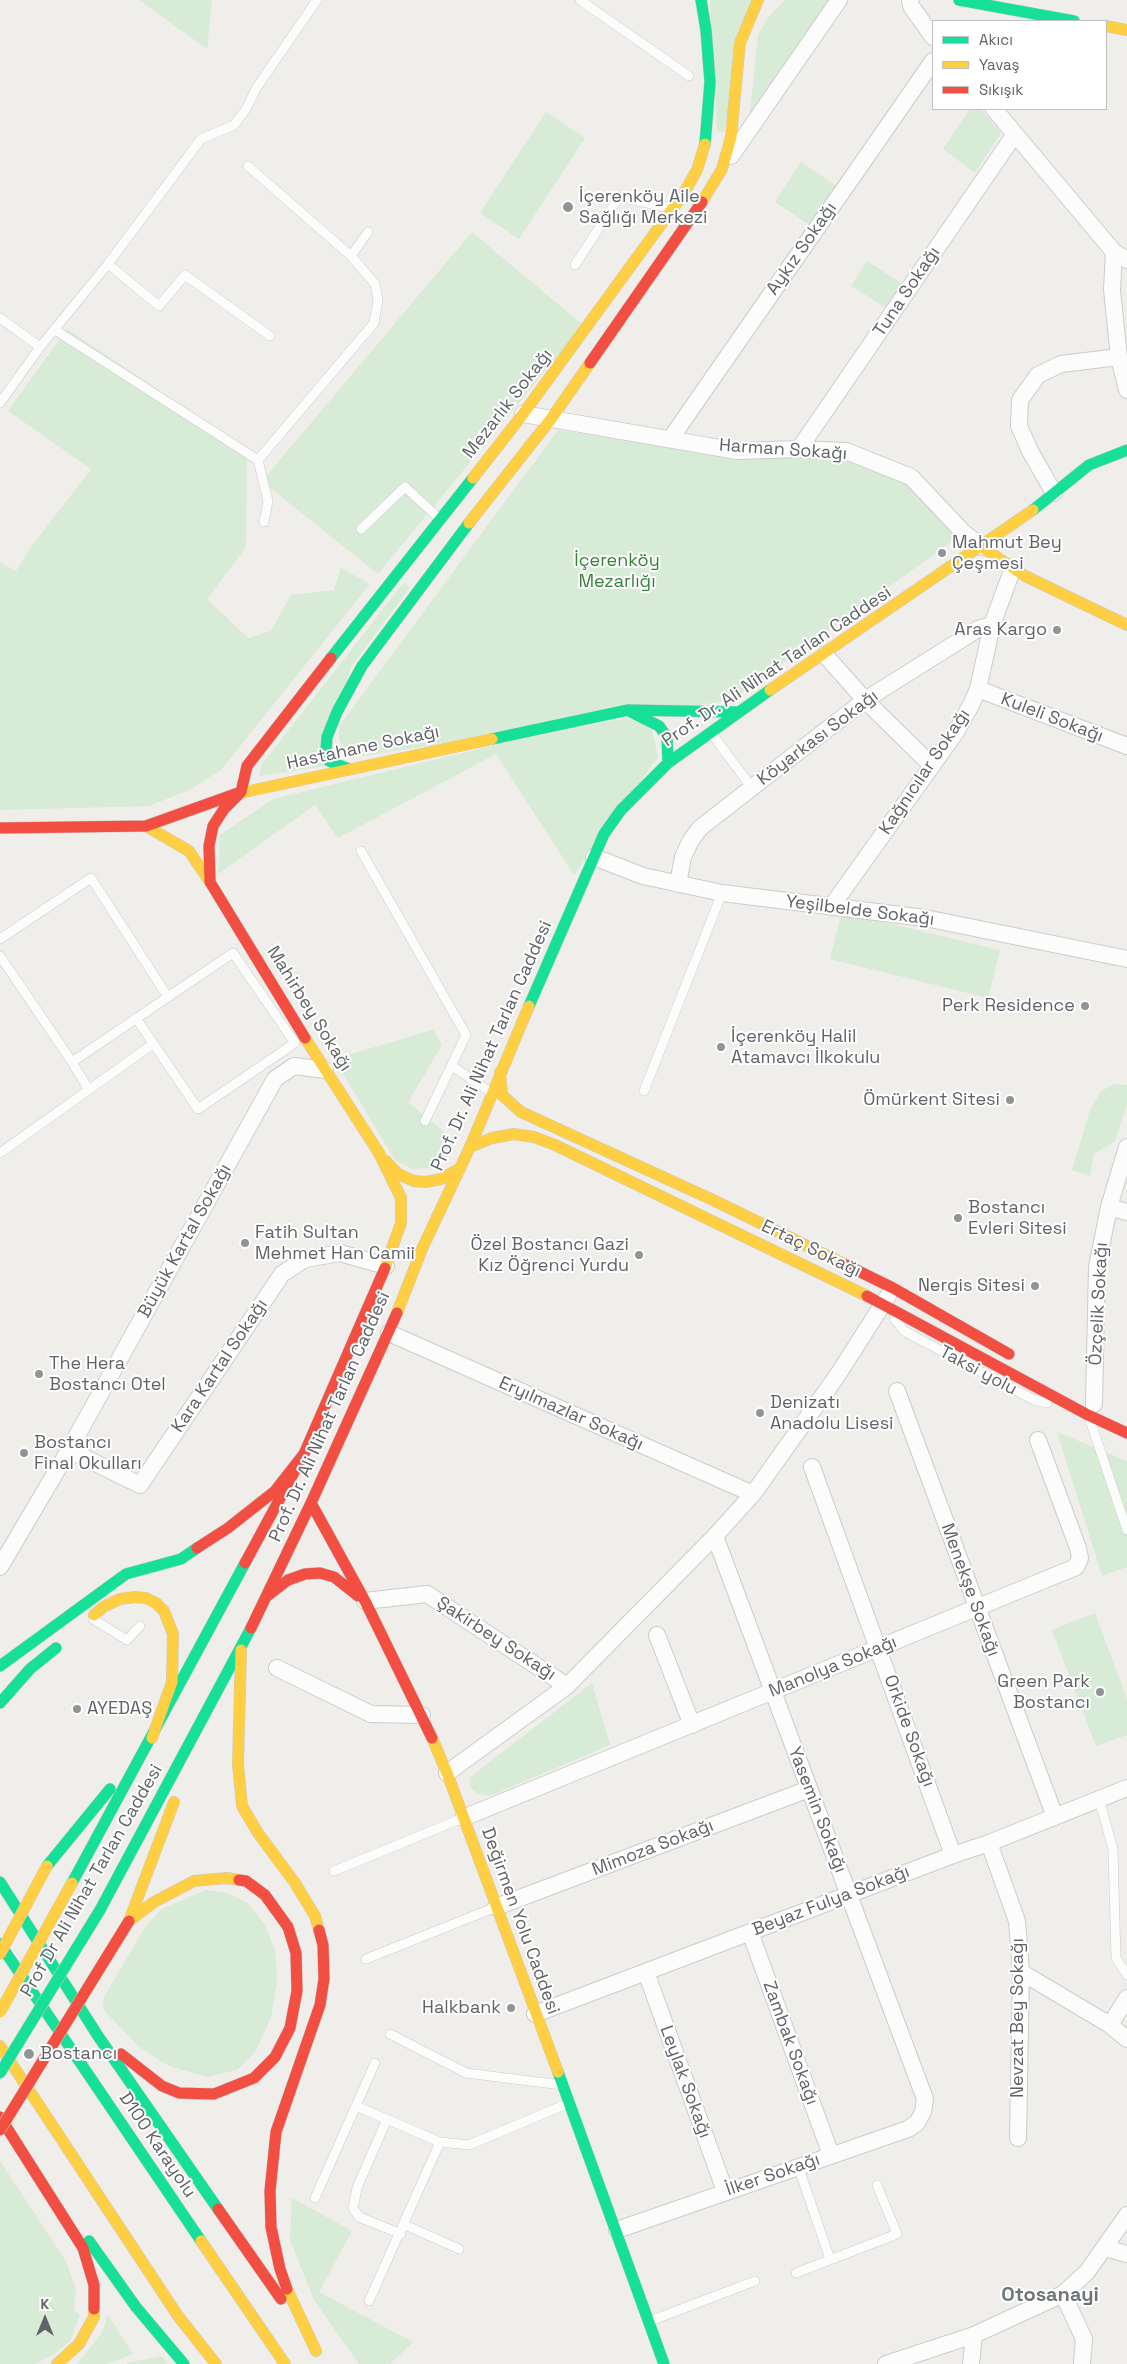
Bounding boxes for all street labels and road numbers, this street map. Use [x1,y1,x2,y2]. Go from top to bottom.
street label: Aykız Sokağı [762,199,842,299]
street label: Tuna Sokağı [869,243,945,341]
street label: Mezarlık Sokağı [458,345,558,463]
street label: Harman Sokağı [718,435,848,465]
street label: Prof. Dr. Ali Nihat Tarlan Caddesi [658,582,896,752]
street label: Köyarkası Sokağı [753,685,883,791]
street label: Kuleli Sokağı [998,689,1106,747]
street label: Kağnıcılar Sokağı [875,705,975,839]
street label: Hastahane Sokağı [285,721,441,775]
street label: Yeşilbelde Sokağı [784,891,936,931]
street label: Prof. Dr. Ali Nihat Tarlan Caddesi [427,917,557,1175]
street label: Mahirbey Sokağı [262,942,356,1076]
street label: Büyük Kartal Sokağı [134,1160,236,1322]
street label: Ertaç Sokağı [758,1216,864,1282]
street label: Özçelik Sokağı [1085,1242,1113,1366]
street label: Prof. Dr. Ali Nihat Tarlan Caddesi [265,1288,395,1546]
street label: Kara Kartal Sokağı [167,1295,273,1437]
street label: Taksi yolu [935,1342,1021,1400]
street label: Eryılmazlar Sokağı [495,1372,647,1456]
street label: Menekşe Sokağı [936,1521,1004,1659]
street label: Şakirbey Sokağı [432,1592,560,1686]
street label: Manolya Sokağı [766,1631,900,1703]
street label: Orkide Sokağı [879,1672,939,1790]
street label: Yasemin Sokağı [783,1744,851,1876]
street label: Prof Dr Ali Nihat Tarlan Caddesi [16,1761,168,2001]
street label: Mimoza Sokağı [589,1815,717,1881]
street label: Değirmen Yolu Caddesi [476,1825,564,2017]
street label: Beyaz Fulya Sokağı [749,1861,913,1941]
street label: Nevzat Bey Sokağı [1007,1938,1029,2098]
street label: Zambak Sokağı [758,1978,822,2108]
street label: Leylak Sokağı [655,2023,715,2141]
street label: D100 Karayolu [114,2088,200,2202]
street label: İlker Sokağı [723,2149,823,2201]

